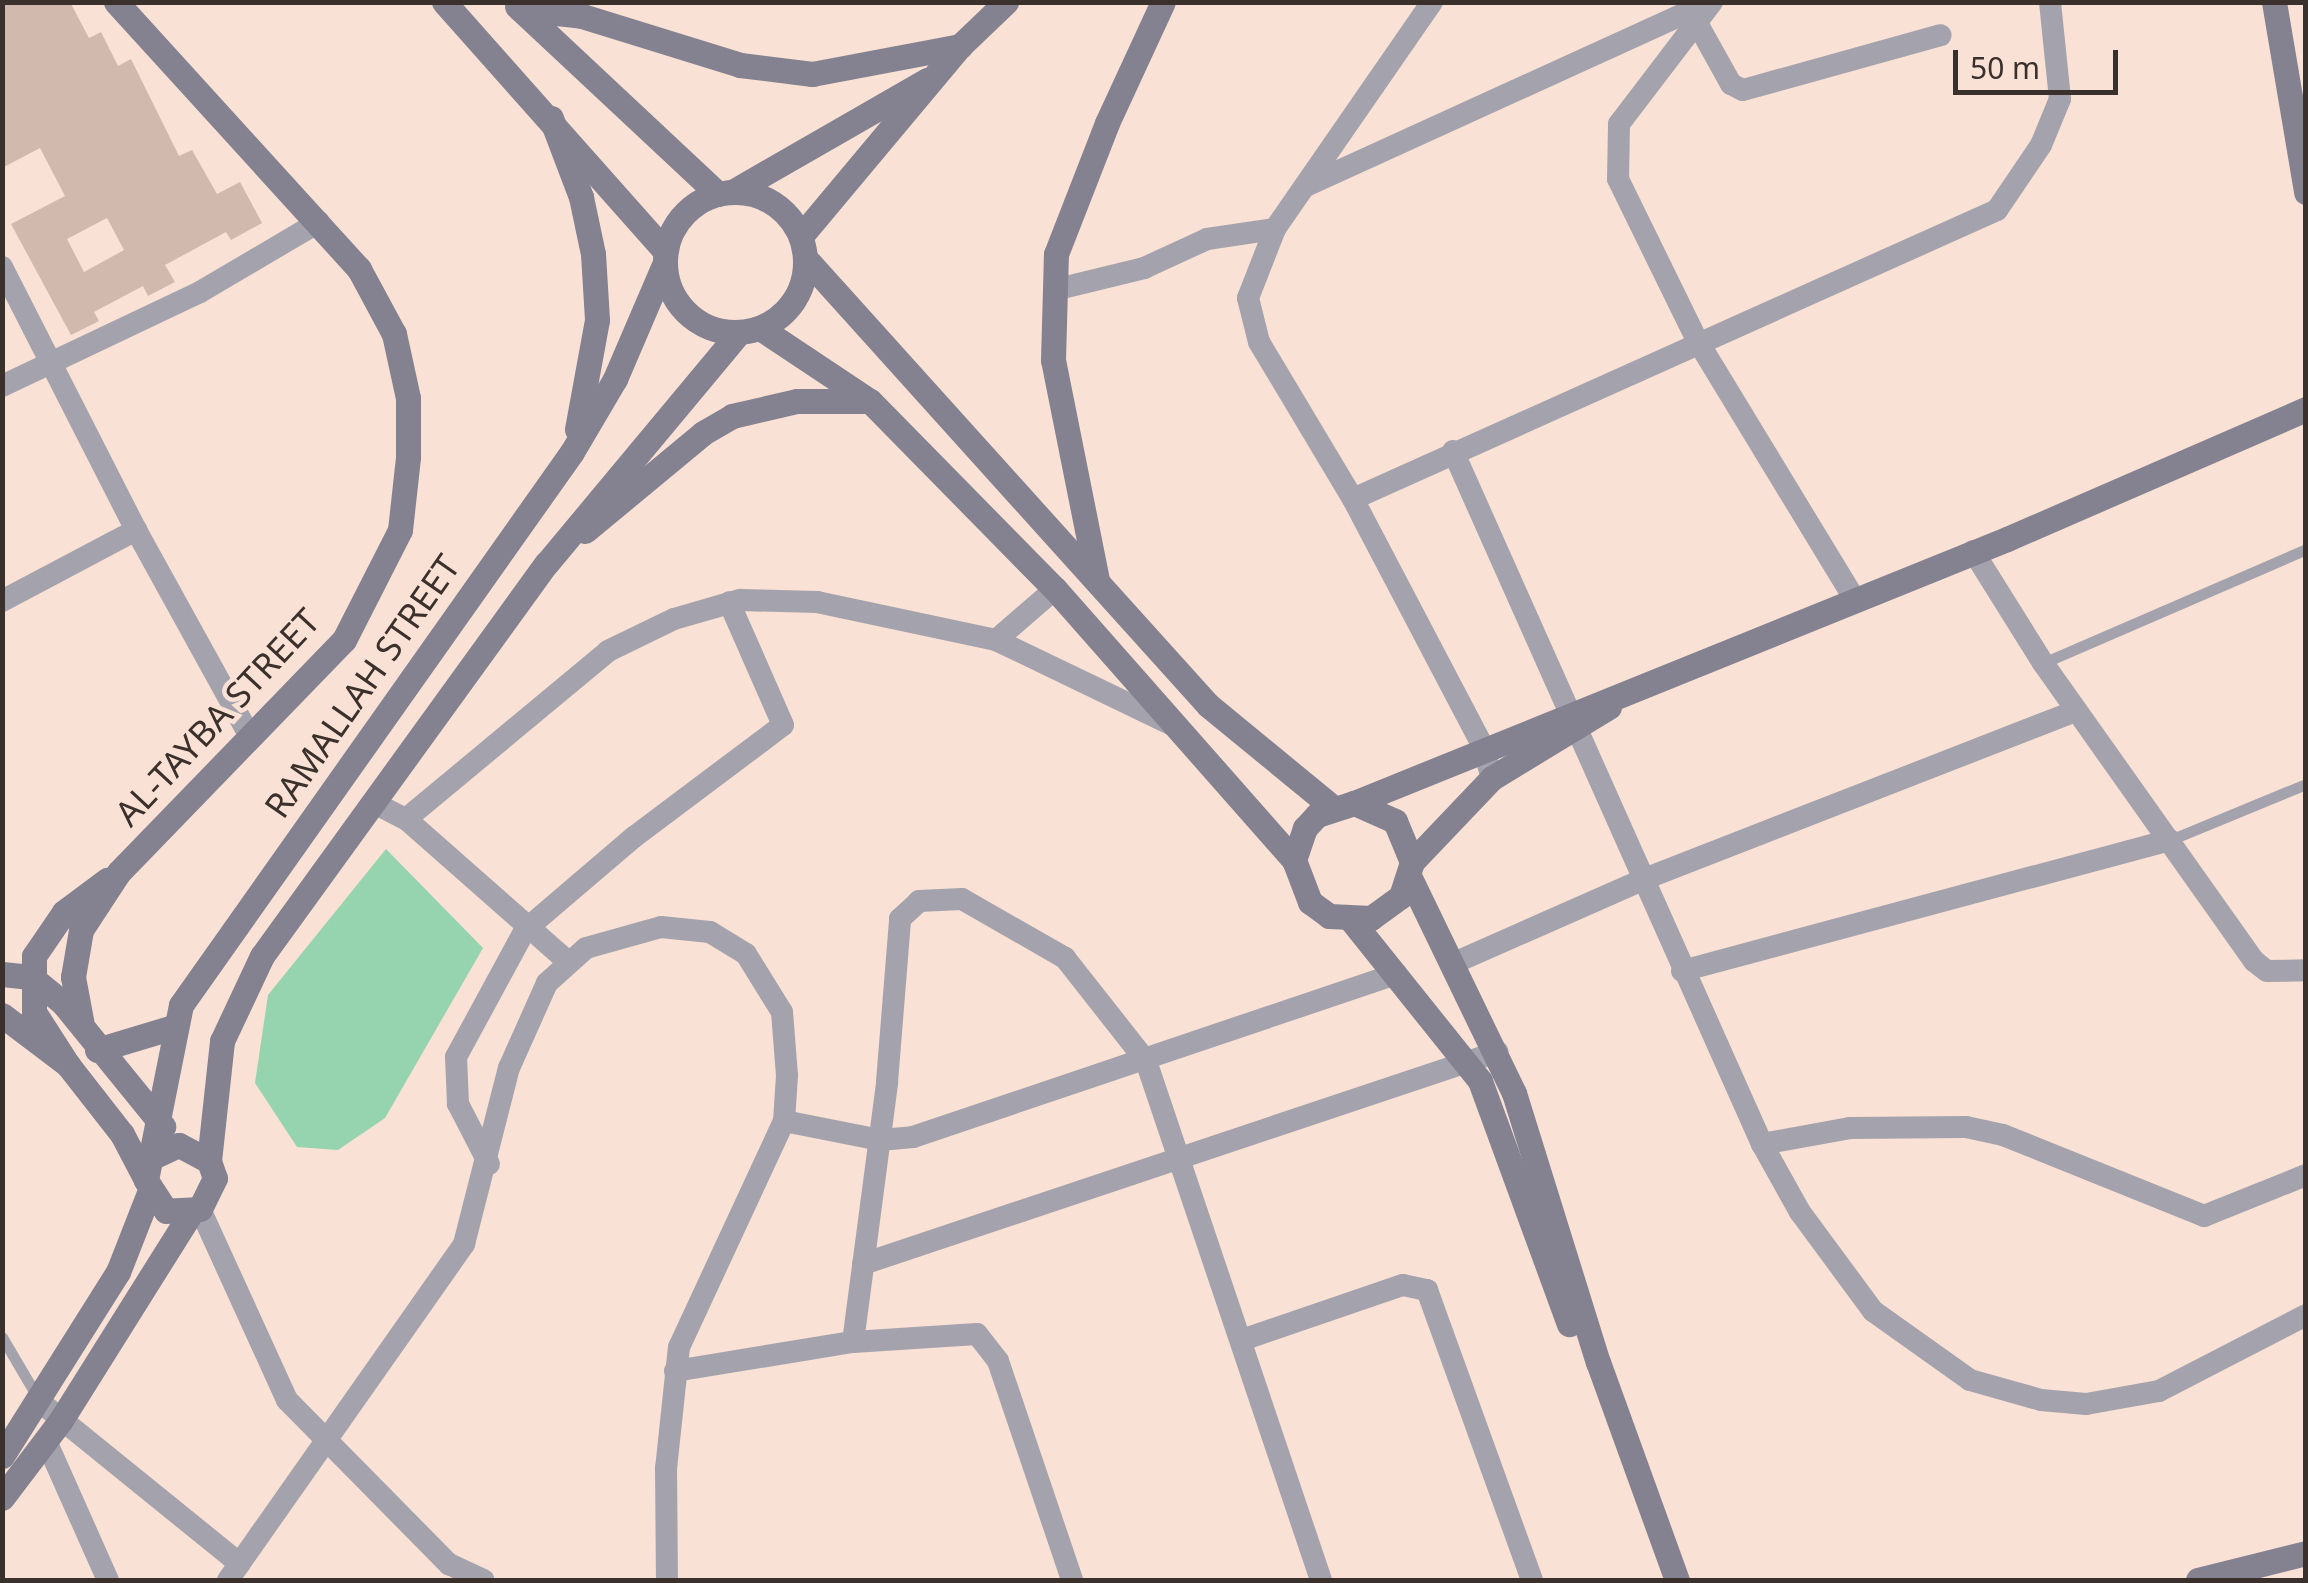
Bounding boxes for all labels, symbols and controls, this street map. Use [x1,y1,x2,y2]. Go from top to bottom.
scale bar [1958,30,2123,92]
text: 50 m [1970,47,2040,88]
street label: RAMALLAH STREET [256,547,468,825]
street label: AL-TAYBA STREET [106,600,328,834]

